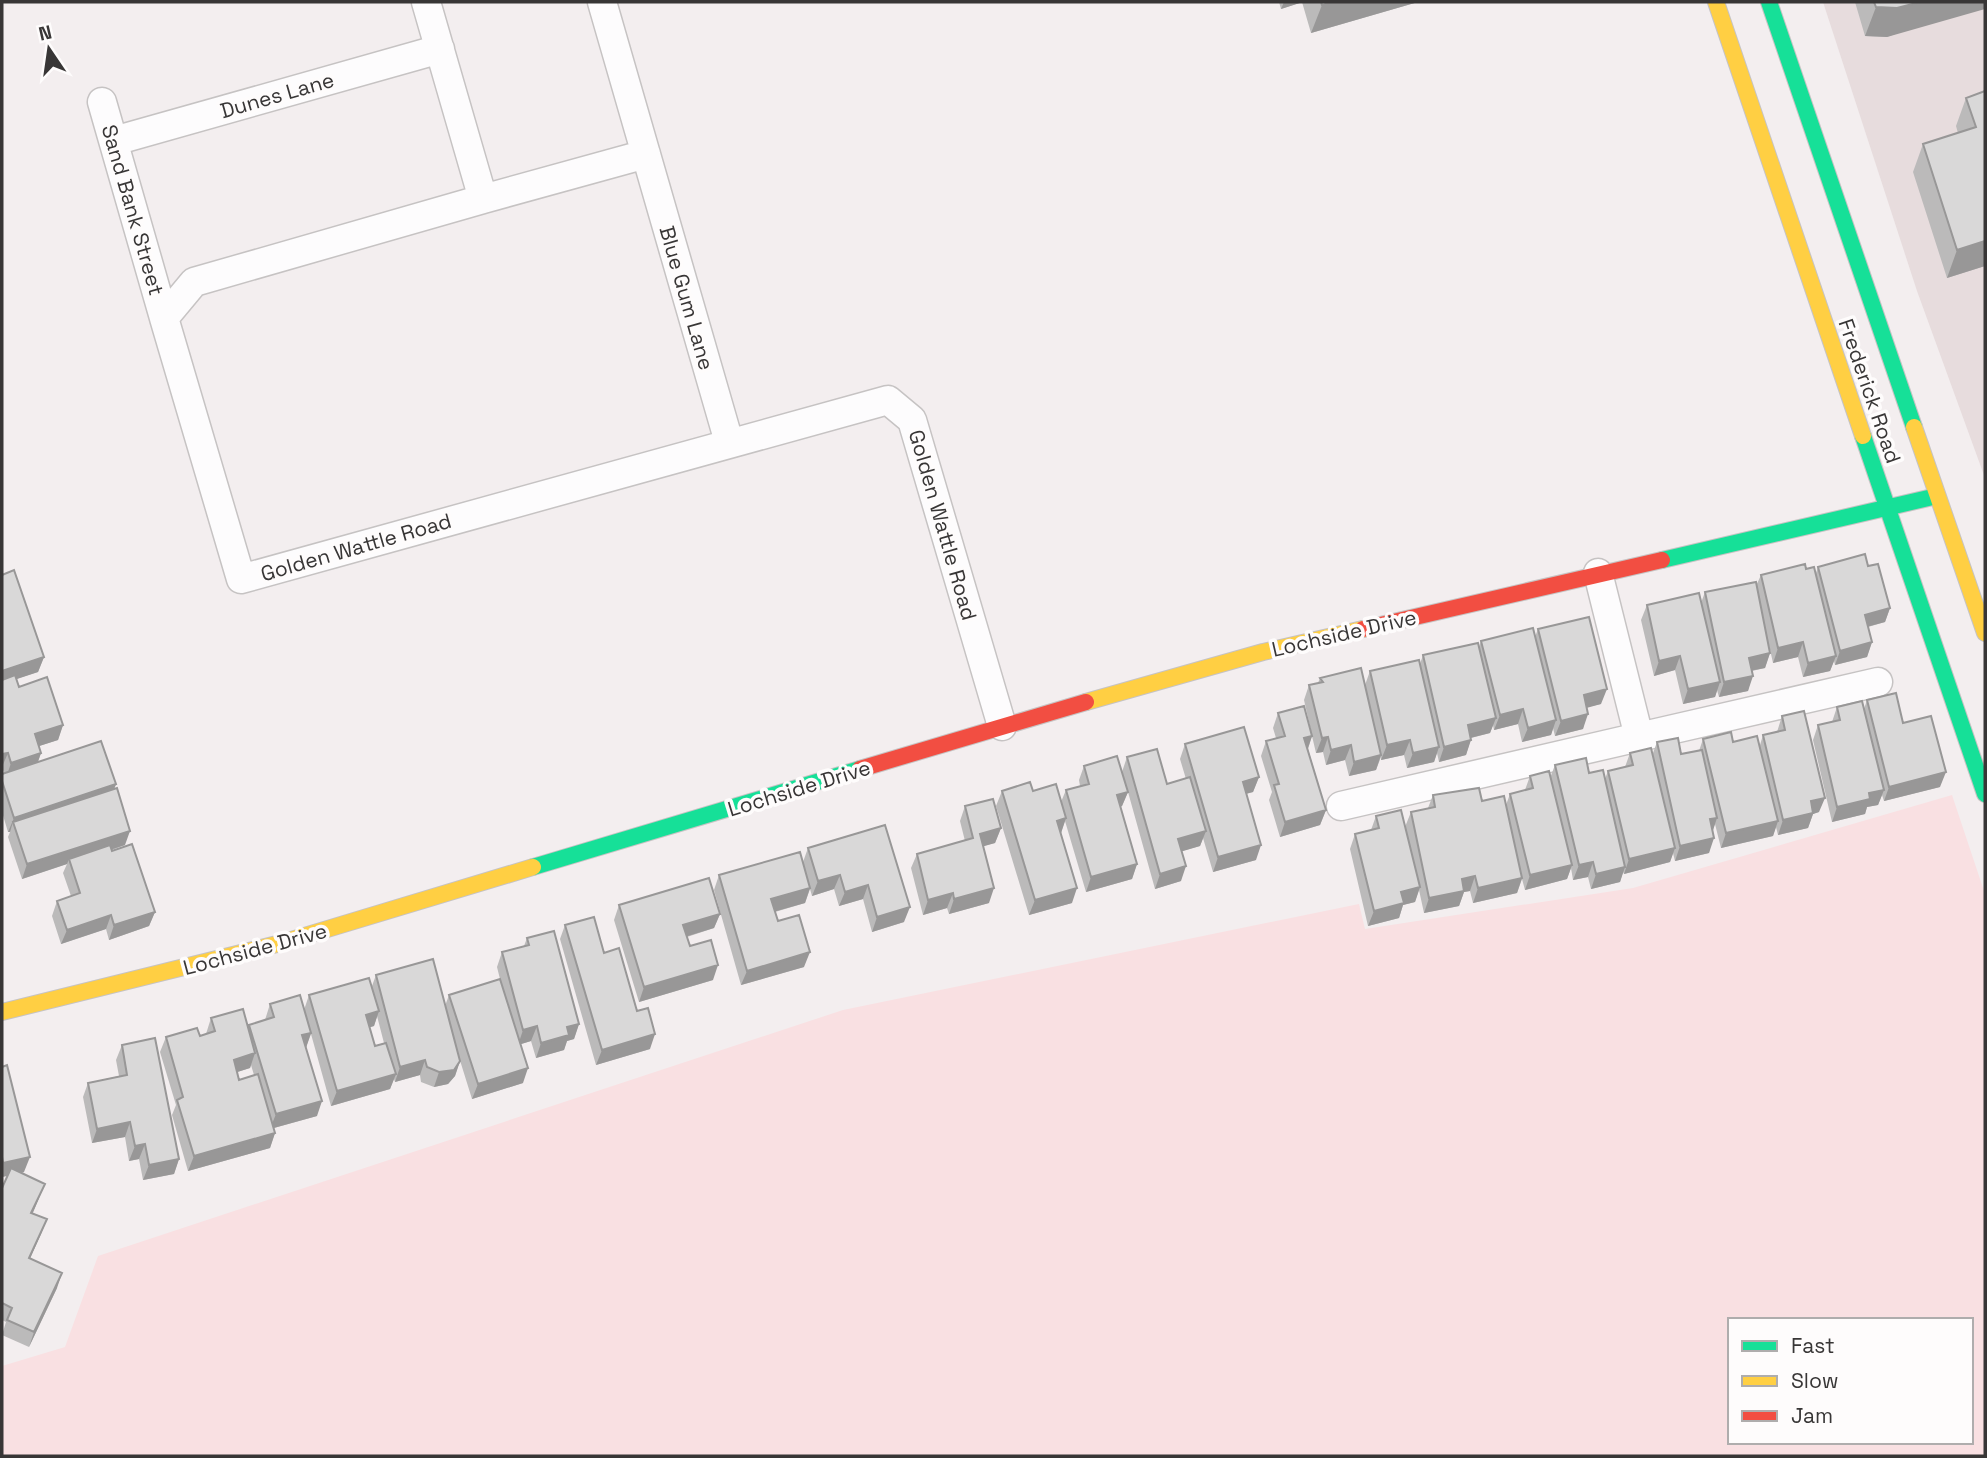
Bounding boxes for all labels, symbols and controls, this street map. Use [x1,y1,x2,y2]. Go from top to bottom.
north arrow [14,14,84,84]
text: N [36,19,54,47]
street label: Dunes Lane [217,66,337,124]
street label: Sand Bank Street [96,121,170,299]
street label: Blue Gum Lane [654,223,720,373]
street label: Frederick Road [1833,315,1907,467]
street label: Golden Wattle Road [903,426,983,624]
street label: Golden Wattle Road [257,507,455,587]
street label: Lochside Drive [1269,603,1419,663]
street label: Lochside Drive [724,754,874,822]
street label: Lochside Drive [180,917,330,981]
legend [1728,1318,1973,1444]
text: Fast [1791,1332,1835,1359]
text: Slow [1791,1367,1839,1394]
text: Jam [1791,1402,1833,1429]

